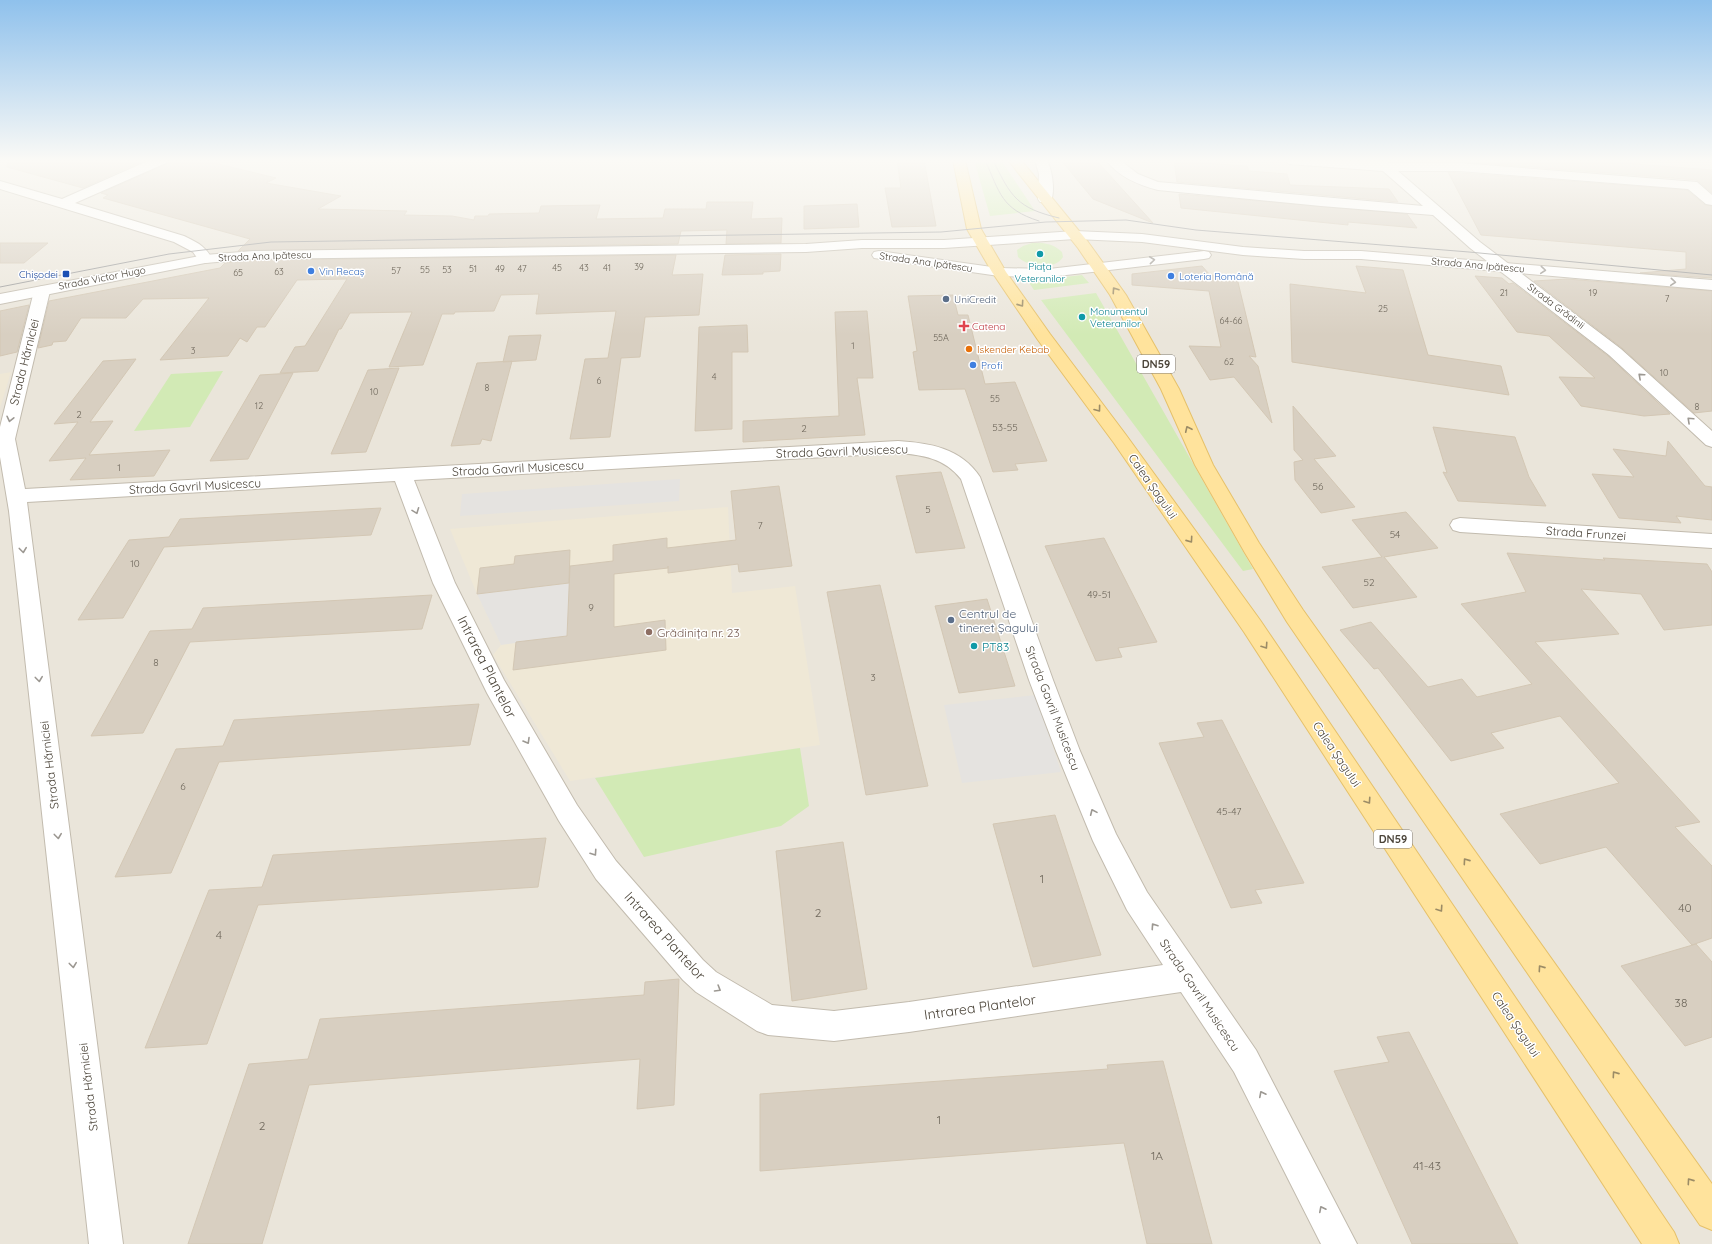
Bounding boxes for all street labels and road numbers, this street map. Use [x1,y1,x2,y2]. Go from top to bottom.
street label: Strada Ana Ipătescu [218,248,312,264]
street label: Strada Ana Ipătescu [879,249,973,275]
street label: Strada Ana Ipătescu [1431,254,1525,276]
street label: Strada Victor Hugo [57,263,147,293]
street label: Strada Grădinii [1525,280,1587,332]
street label: Strada Hărniciei [6,317,42,407]
road number: DN59 [1137,355,1175,373]
street label: Strada Gavril Musicescu [776,441,908,461]
street label: Calea Șagului [1125,451,1181,521]
street label: Strada Gavril Musicescu [452,457,584,479]
street label: Strada Gavril Musicescu [129,475,261,497]
street label: Strada Frunzei [1545,523,1627,543]
street label: Intrarea Plantelor [453,613,521,722]
street label: Strada Gavril Musicescu [1022,644,1084,772]
street label: Calea Șagului [1310,719,1364,789]
street label: Strada Hărniciei [36,720,62,810]
road number: DN59 [1374,830,1412,848]
street label: Intrarea Plantelor [620,888,710,984]
street label: Strada Gavril Musicescu [1157,936,1243,1054]
street label: Calea Șagului [1489,989,1543,1059]
street label: Intrarea Plantelor [923,990,1038,1024]
street label: Strada Hărniciei [75,1042,101,1132]

